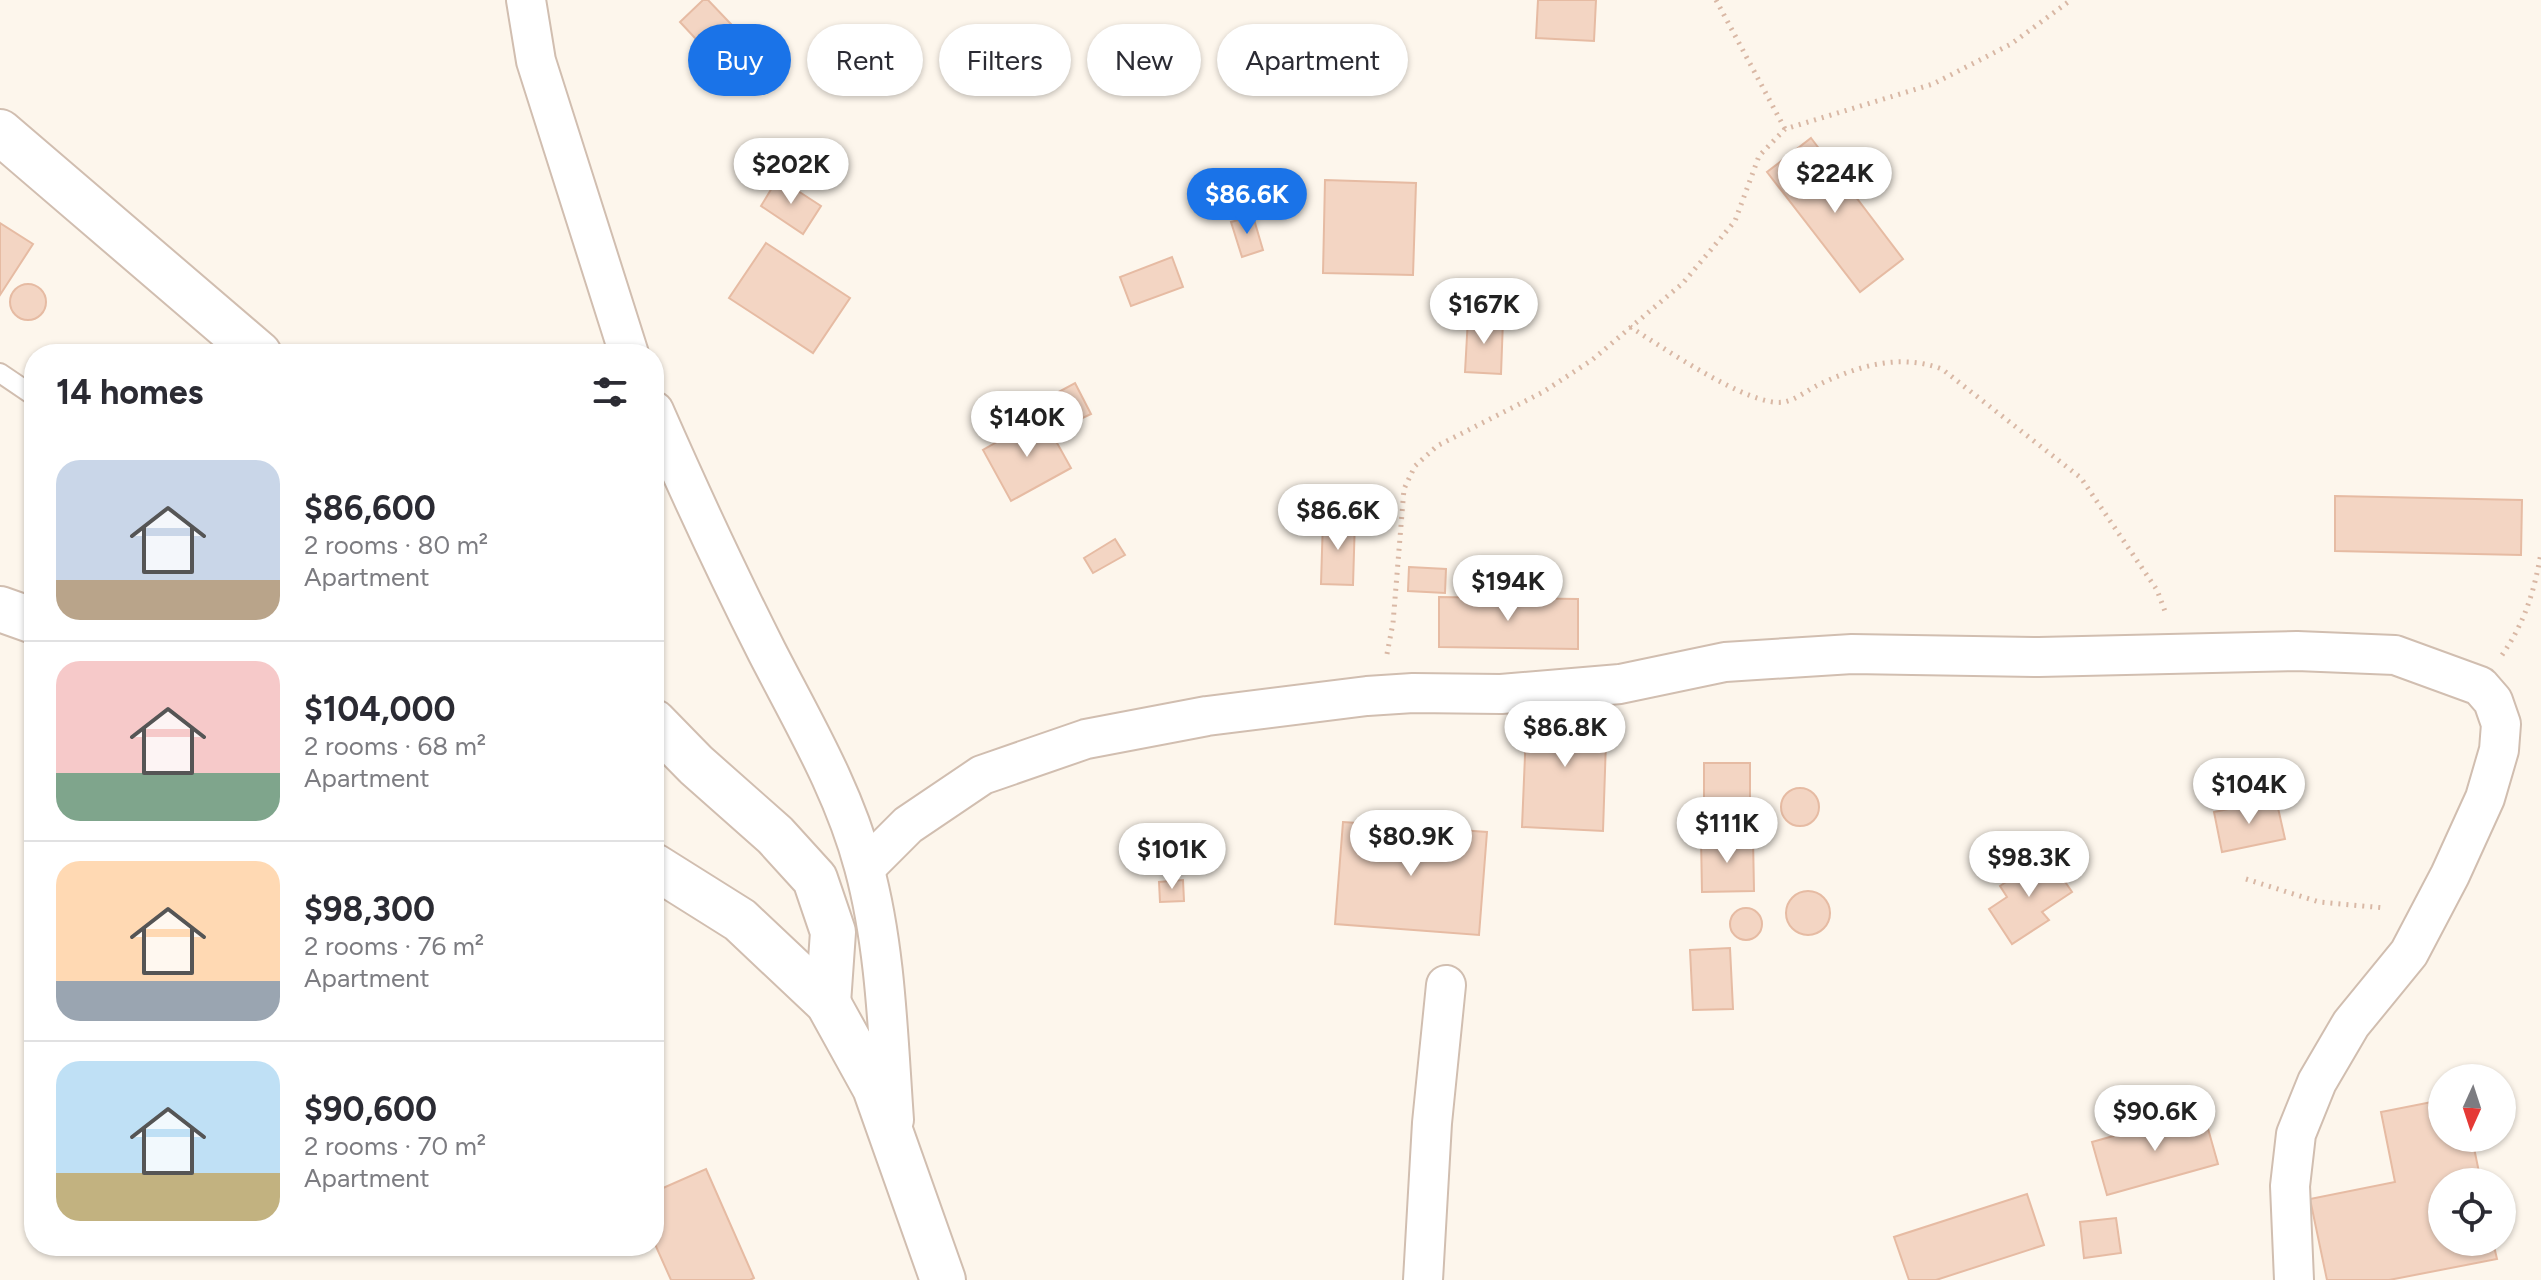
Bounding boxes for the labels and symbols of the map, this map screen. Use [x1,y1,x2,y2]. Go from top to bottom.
pin: $202K [735,138,847,206]
pin: $224K [1779,147,1891,215]
pin: $86.6K [1182,168,1312,236]
pin: $167K [1428,278,1540,346]
pin: $140K [971,391,1083,459]
pin: $86.6K [1273,484,1403,552]
pin: $194K [1452,555,1564,623]
pin: $86.8K [1500,701,1630,769]
pin: $104K [2193,758,2305,826]
pin: $111K [1671,797,1783,865]
pin: $80.9K [1346,810,1476,878]
pin: $101K [1116,823,1228,891]
pin: $98.3K [1964,831,2094,899]
north arrow [2428,1064,2516,1152]
pin: $90.6K [2090,1085,2220,1153]

